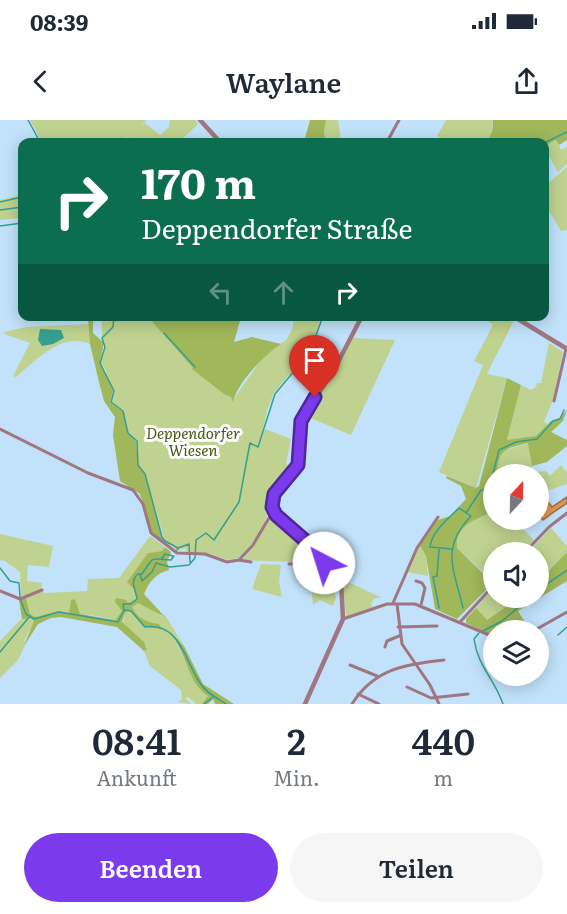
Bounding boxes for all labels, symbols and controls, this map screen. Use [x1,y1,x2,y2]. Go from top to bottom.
text: 08:39 [30,5,88,38]
text: Waylane [226,61,341,101]
icon: back [24,65,57,98]
icon: share [510,65,543,98]
text: 170 m [141,150,256,212]
icon: right [42,162,120,240]
text: Deppendorfer Straße [141,207,412,247]
icon: left [204,276,237,309]
icon: ahead [267,276,300,309]
icon: right [330,276,363,309]
pin [289,335,340,397]
icon: arrive [298,344,331,377]
park label: Deppendorfer Wiesen [146,421,240,461]
north arrow [483,464,549,530]
map controls [483,464,549,686]
position arrow [292,531,356,595]
button: sound [483,542,549,608]
button: layers [483,620,549,686]
text: 08:41 [92,713,181,766]
text: 2 [287,713,306,766]
text: 440 [412,713,475,766]
text: Ankunft [96,762,177,792]
text: Min. [273,762,320,792]
text: m [434,762,453,792]
button: Beenden [24,833,278,902]
button: Teilen [290,833,543,902]

